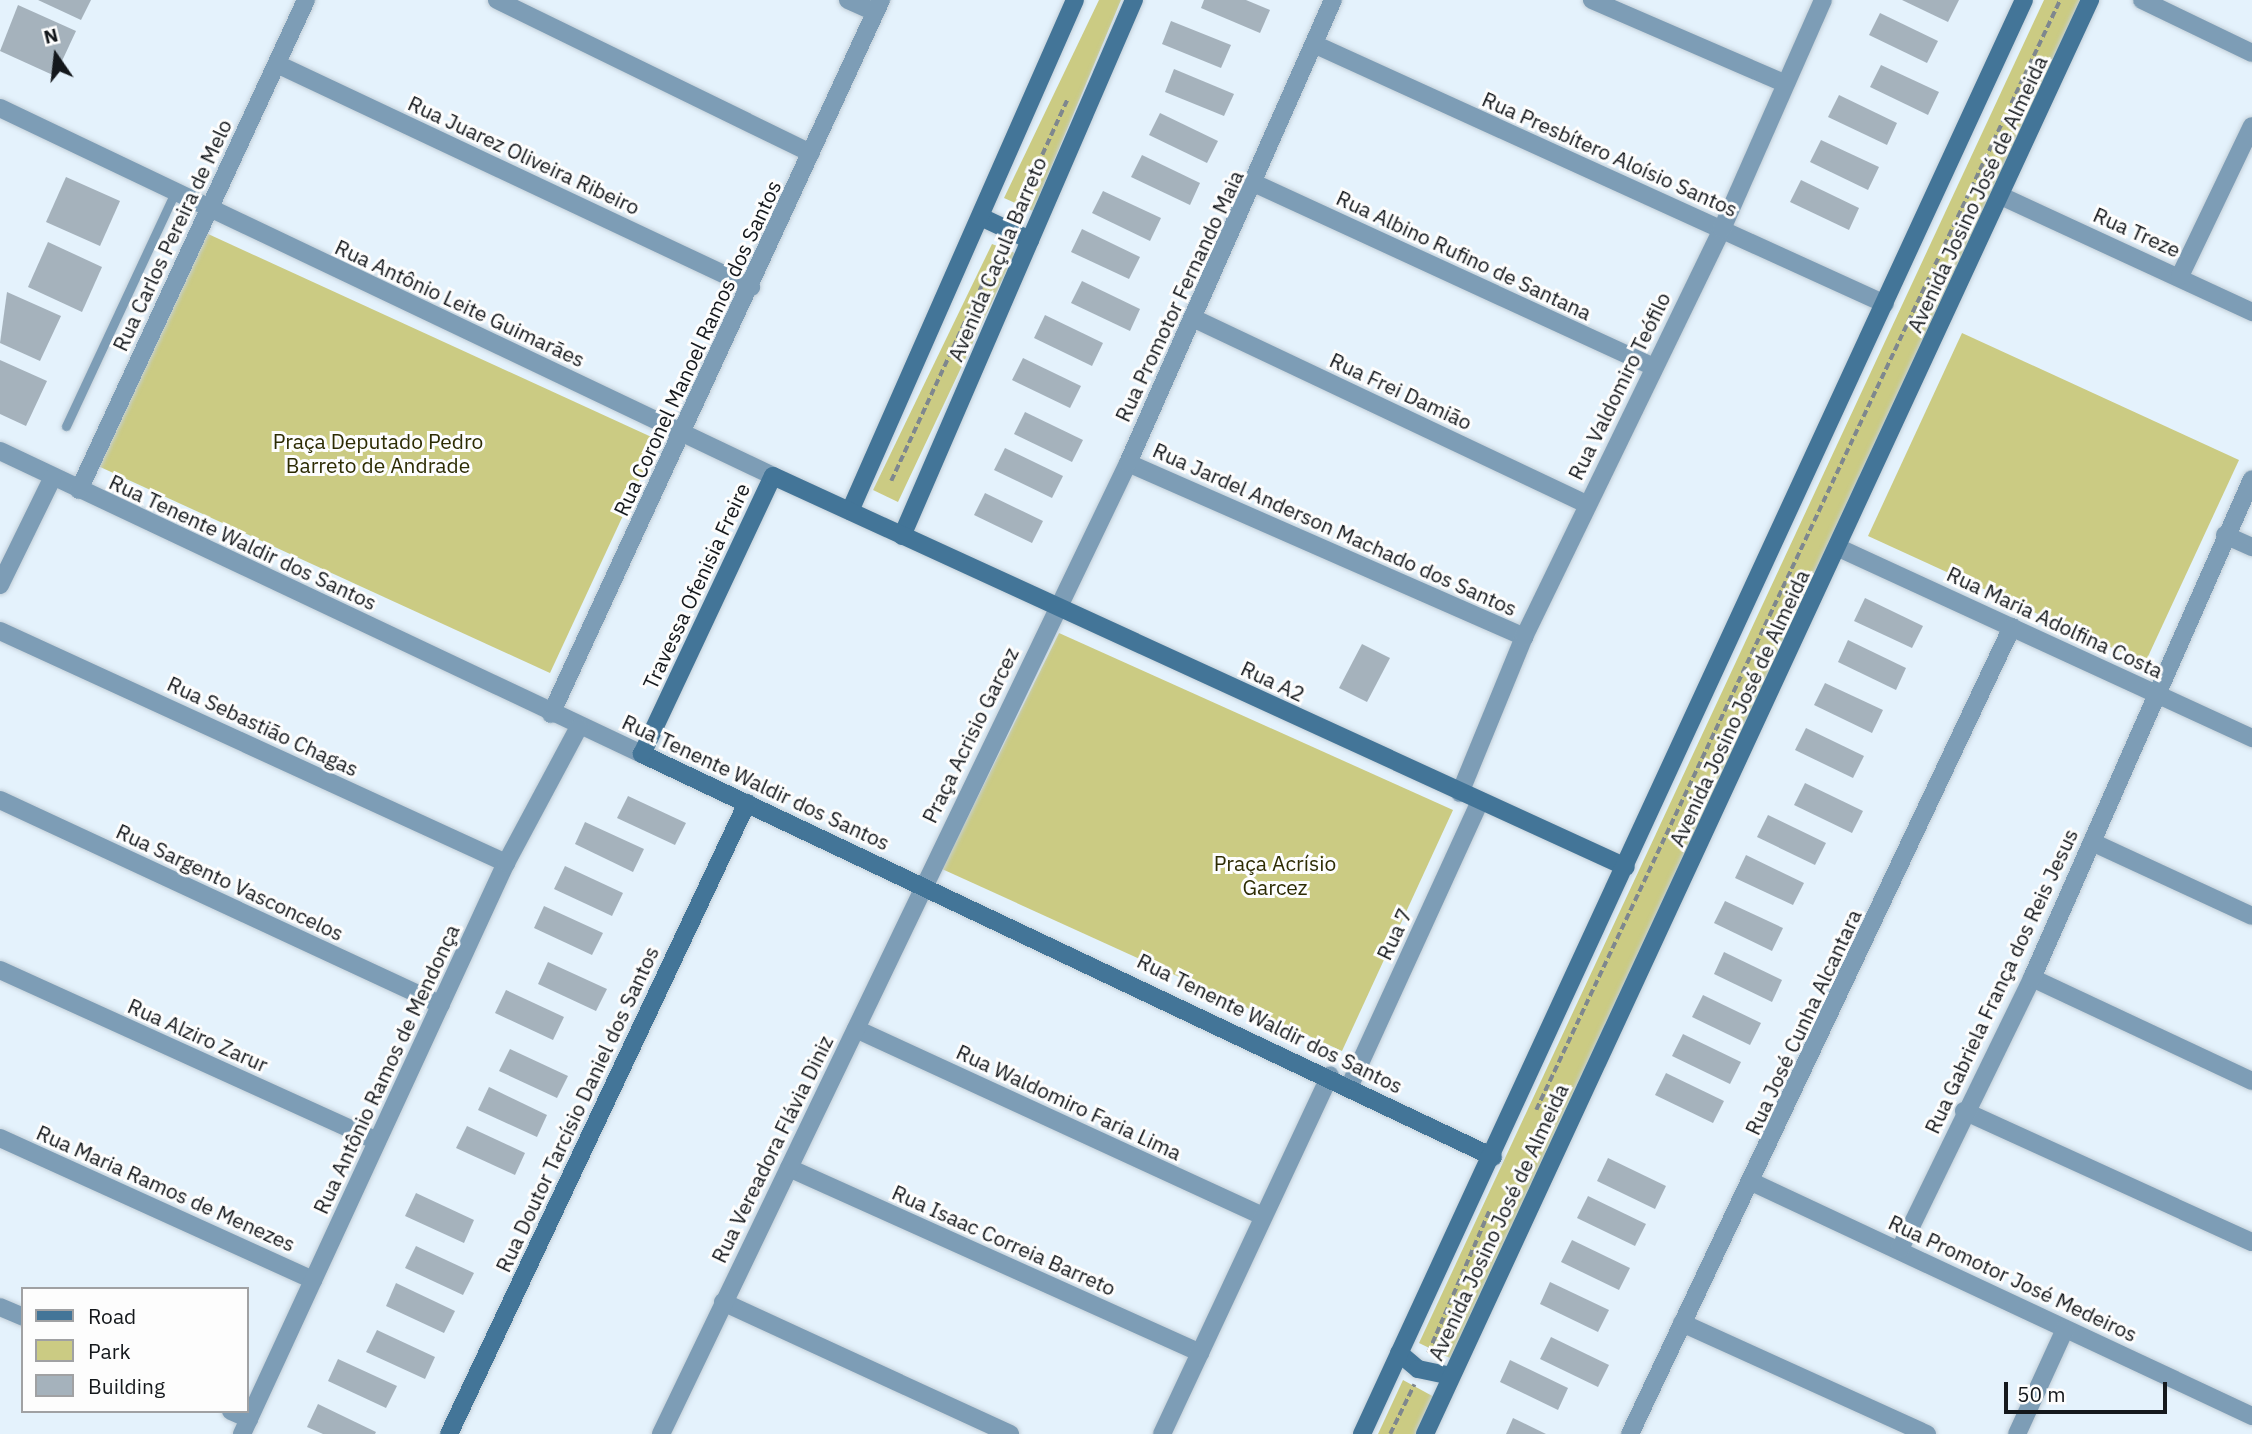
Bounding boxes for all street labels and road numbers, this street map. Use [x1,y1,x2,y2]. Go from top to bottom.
street label: Avenida Josino José de Almeida [1902,52,2052,336]
street label: Rua Presbítero Aloísio Santos [1478,86,1742,222]
street label: Rua Juarez Oliveira Ribeiro [404,90,644,220]
street label: Rua Carlos Pereira de Melo [107,115,237,355]
street label: Avenida Caçula Barreto [942,153,1052,365]
street label: Rua Promotor Fernando Maia [1110,166,1248,426]
street label: Rua Coronel Manoel Ramos dos Santos [608,176,786,520]
street label: Rua Albino Rufino de Santana [1332,185,1596,325]
street label: Rua Treze [2090,202,2184,262]
street label: Rua Antônio Leite Guimarães [331,234,589,372]
street label: Rua Valdomiro Teófilo [1563,288,1675,484]
street label: Rua Frei Damião [1326,347,1476,435]
street label: Rua Jardel Anderson Machado dos Santos [1149,437,1521,621]
street label: Rua Tenente Waldir dos Santos [105,469,381,615]
street label: Travessa Ofenisia Freire [637,479,755,693]
street label: Rua Maria Adolfina Costa [1943,561,2167,683]
street label: Avenida Josino José de Almeida [1664,566,1814,850]
street label: Praça Acrisio Garcez [917,643,1023,827]
street label: Rua A2 [1237,655,1309,707]
street label: Rua Sebastião Chagas [163,671,363,781]
street label: Rua Tenente Waldir dos Santos [618,709,894,855]
street label: Rua Sargento Vasconcelos [112,818,348,946]
street label: Rua Gabriela França dos Reis Jesus [1919,825,2083,1137]
street label: Rua 7 [1371,904,1417,964]
street label: Rua José Cunha Alcantara [1740,905,1866,1139]
street label: Rua Antônio Ramos de Mendonça [308,920,464,1218]
street label: Rua Doutor Tarcísio Daniel dos Santos [490,942,664,1276]
street label: Rua Tenente Waldir dos Santos [1133,948,1407,1098]
street label: Rua Alziro Zarur [124,993,272,1077]
street label: Rua Vereadora Flávia Diniz [706,1031,838,1267]
street label: Rua Waldomiro Faria Lima [952,1039,1186,1165]
street label: Avenida Josino José de Almeida [1423,1080,1573,1364]
street label: Rua Maria Ramos de Menezes [33,1119,299,1257]
street label: Rua Isaac Correia Barreto [888,1179,1120,1301]
street label: Rua Promotor José Medeiros [1885,1209,2141,1347]

